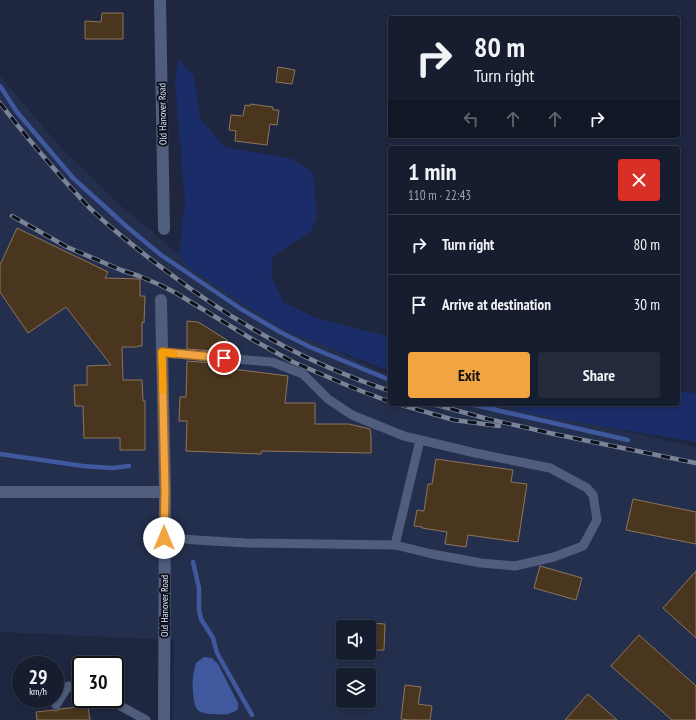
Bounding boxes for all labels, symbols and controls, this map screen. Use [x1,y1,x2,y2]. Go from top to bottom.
text: 80 m [474,28,525,65]
icon: right [408,32,460,84]
text: Turn right [474,64,534,87]
street label: Old Hanover Road [155,83,170,145]
icon: left [460,108,482,130]
icon: ahead [502,108,524,130]
icon: ahead [544,108,566,130]
icon: right [586,108,608,130]
text: 1 min [408,156,456,187]
button: close [618,159,660,201]
text: 110 m · 22:43 [408,187,471,204]
icon: right [408,234,430,256]
text: Turn right [442,235,494,254]
text: 80 m [634,235,660,254]
icon: arrive [408,294,430,316]
text: Arrive at destination [442,295,551,314]
text: 30 m [634,295,660,314]
pin [207,341,241,375]
icon: arrive [213,347,235,369]
button: Exit [408,352,530,398]
button: Share [538,352,660,398]
position arrow [143,517,185,559]
street label: Old Hanover Road [158,575,171,637]
map controls [336,620,376,708]
button: sound [336,620,376,660]
speed limit sign: 30 [72,656,124,708]
text: 29 [28,664,48,690]
button: layers [336,668,376,708]
text: km/h [29,685,47,698]

